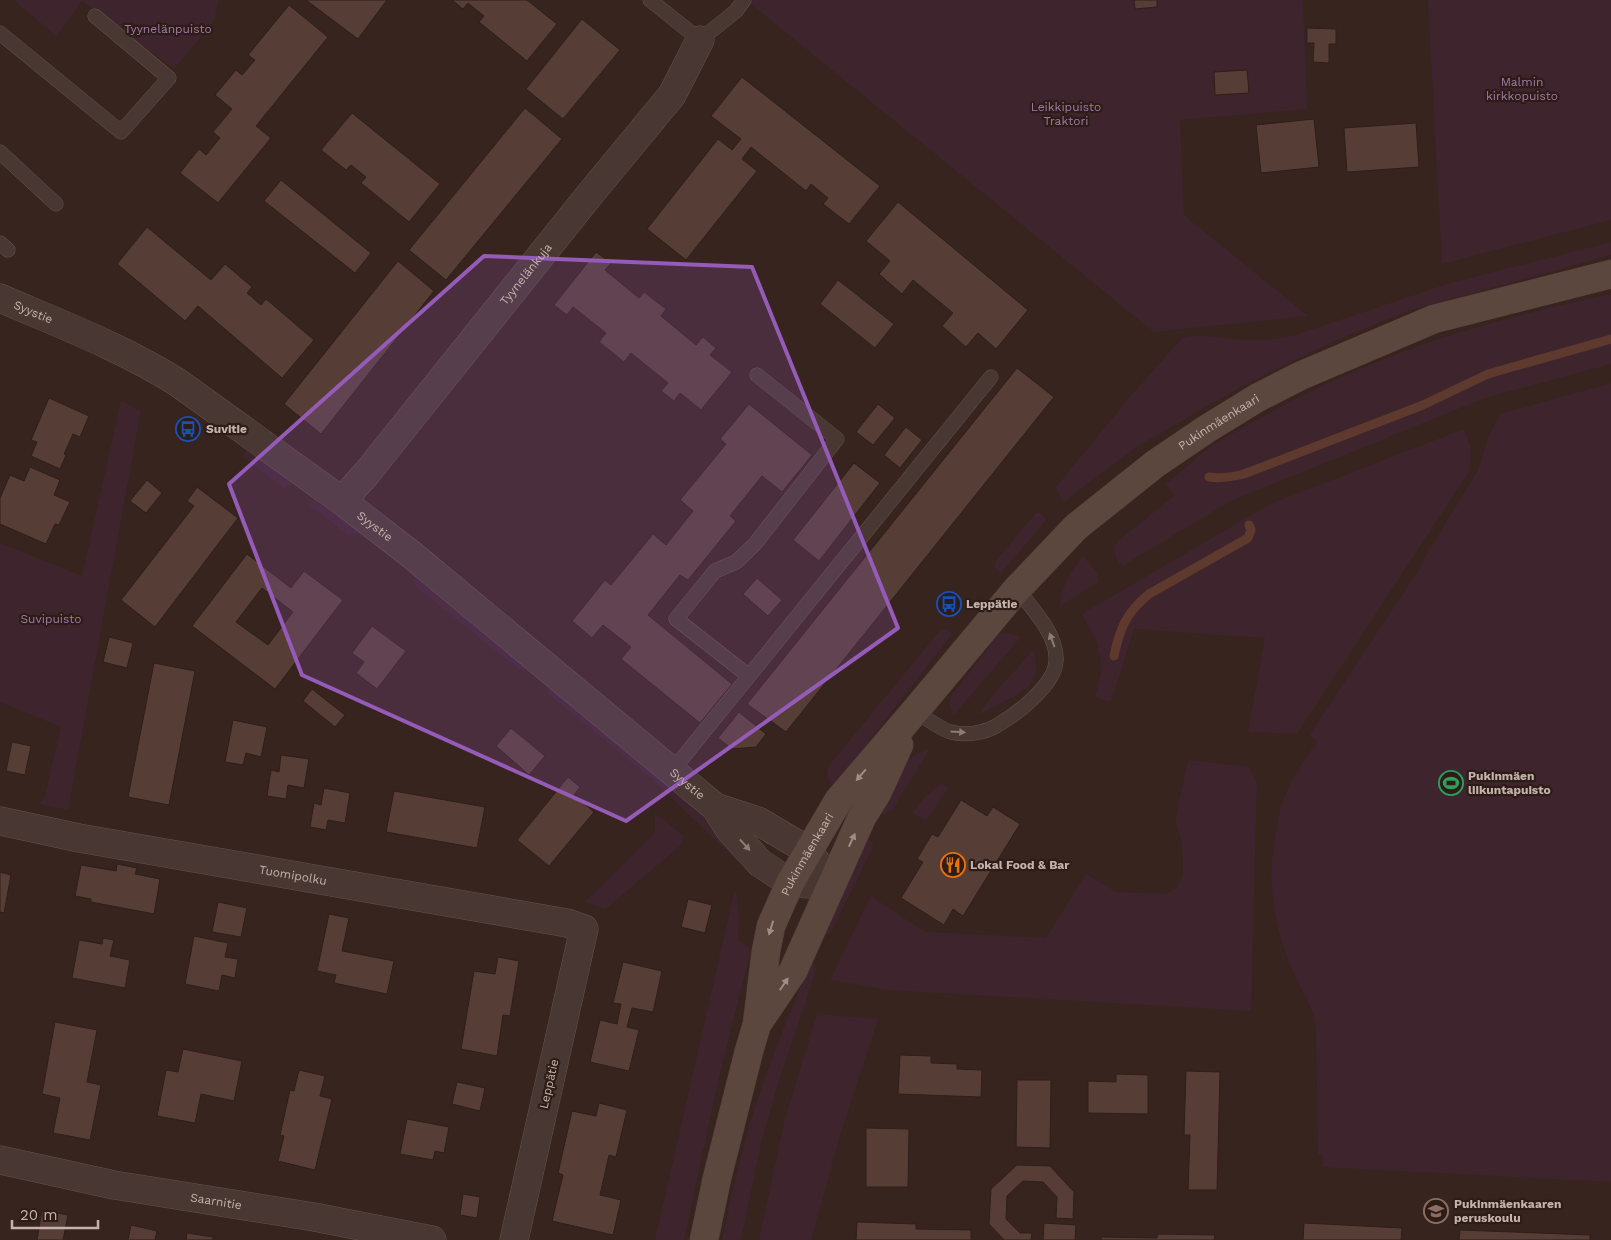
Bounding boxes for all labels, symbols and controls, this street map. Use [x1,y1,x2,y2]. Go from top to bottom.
park label: Tyynelänpuisto [124,22,212,36]
park label: Malmin kirkkopuisto [1486,75,1558,103]
park label: Leikkipuisto Traktori [1031,100,1101,128]
street label: Tyynelänkuja [497,240,555,308]
street label: Syystie [11,298,55,327]
street label: Pukinmäenkaari [1176,391,1262,453]
bus stop icon: Suvitie [175,416,201,442]
place label: Suvitie [206,422,247,436]
street label: Syystie [354,508,395,544]
bus stop icon: Leppätie [936,591,962,617]
place label: Leppätie [966,597,1018,611]
park label: Suvipuisto [20,612,82,626]
one-way arrow [1047,632,1055,647]
one-way arrow [951,729,967,737]
street label: Syystie [667,765,708,803]
one-way arrow [855,769,866,782]
place label: Pukinmäen liikuntapuisto [1468,769,1551,797]
sports icon: Pukinmäen liikuntapuisto [1438,770,1464,796]
street label: Pukinmäenkaari [778,810,836,898]
one-way arrow [848,833,856,847]
one-way arrow [739,839,751,851]
restaurant icon: Lokal Food & Bar [940,852,966,878]
place label: Lokal Food & Bar [970,858,1070,872]
street label: Tuomipolku [258,863,328,888]
one-way arrow [767,921,775,936]
one-way arrow [780,977,789,990]
street label: Leppätie [536,1058,562,1110]
street label: Saarnitie [189,1190,243,1212]
place label: Pukinmäenkaaren peruskoulu [1454,1197,1561,1225]
scale bar [12,1198,99,1230]
school or university icon: Pukinmäenkaaren peruskoulu [1423,1198,1449,1224]
text: 20 m [20,1206,58,1224]

